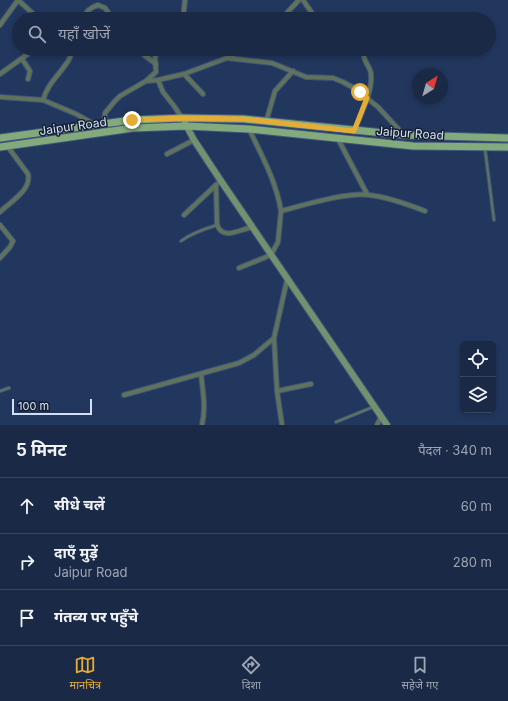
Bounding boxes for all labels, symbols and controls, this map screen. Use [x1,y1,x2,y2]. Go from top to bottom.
search box [12,12,496,56]
icon: search [26,23,48,45]
text: यहाँ खोजें [58,24,110,43]
north arrow [412,68,448,104]
route start [351,83,369,101]
route end [123,111,141,129]
street label: Jaipur Road [38,114,108,138]
street label: Jaipur Road [376,123,444,143]
map controls [460,341,496,413]
button: locate [460,341,496,377]
button: layers [460,377,496,413]
scale bar [12,397,92,416]
text: 100 m [18,399,49,413]
text: 5 मिनट [16,440,67,460]
text: पैदल · 340 m [418,442,492,458]
icon: ahead [16,495,38,517]
text: सीधे चलें [54,495,105,514]
text: 60 m [461,498,492,514]
text: दाएँ मुड़ें [54,543,98,562]
icon: right [16,551,38,573]
text: 280 m [453,554,492,570]
text: Jaipur Road [54,564,127,580]
icon: arrive [16,607,38,629]
text: गंतव्य पर पहुँचे [54,607,138,626]
tab: मानचित्र [70,654,101,693]
tab: दिशा [240,654,262,693]
tab: सहेजे गए [402,654,438,693]

